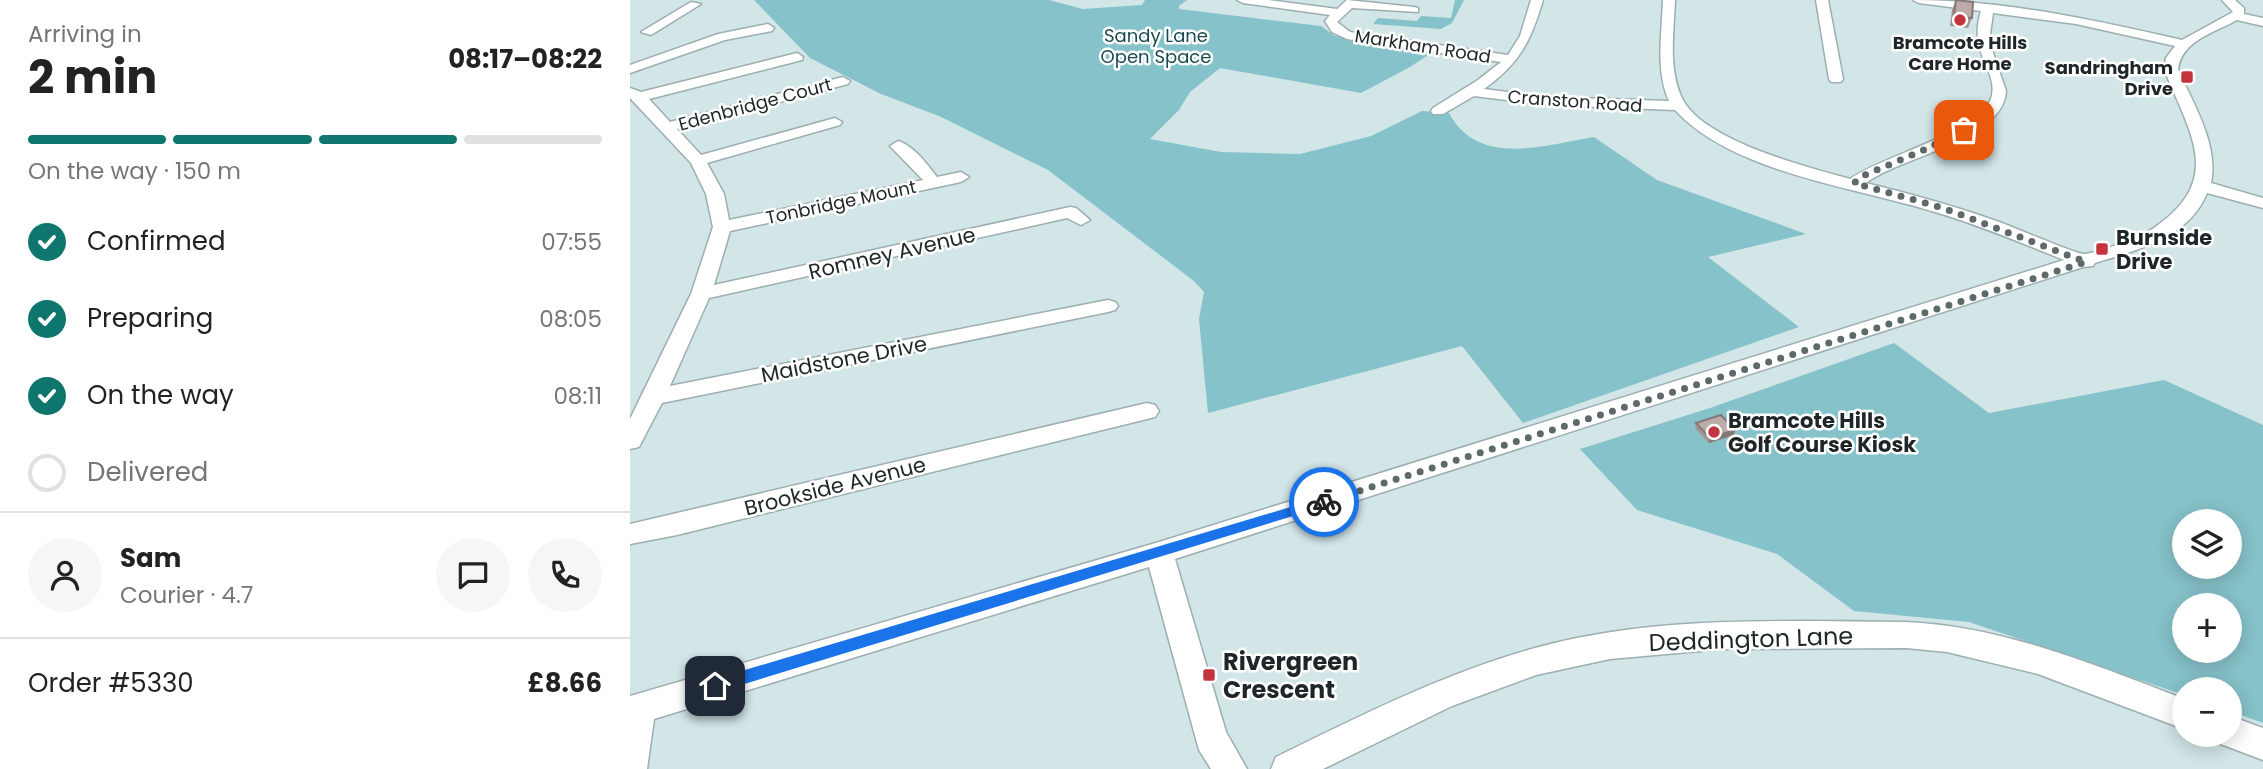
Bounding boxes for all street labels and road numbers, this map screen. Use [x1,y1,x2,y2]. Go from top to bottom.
street label: Markham Road [1353,23,1493,69]
street label: Edenbridge Court [676,71,834,137]
street label: Cranston Road [1507,84,1643,118]
street label: Tonbridge Mount [764,174,918,230]
street label: Romney Avenue [806,220,978,286]
street label: Maidstone Drive [759,329,929,389]
street label: Brookside Avenue [741,449,929,523]
street label: Deddington Lane [1648,619,1854,659]

